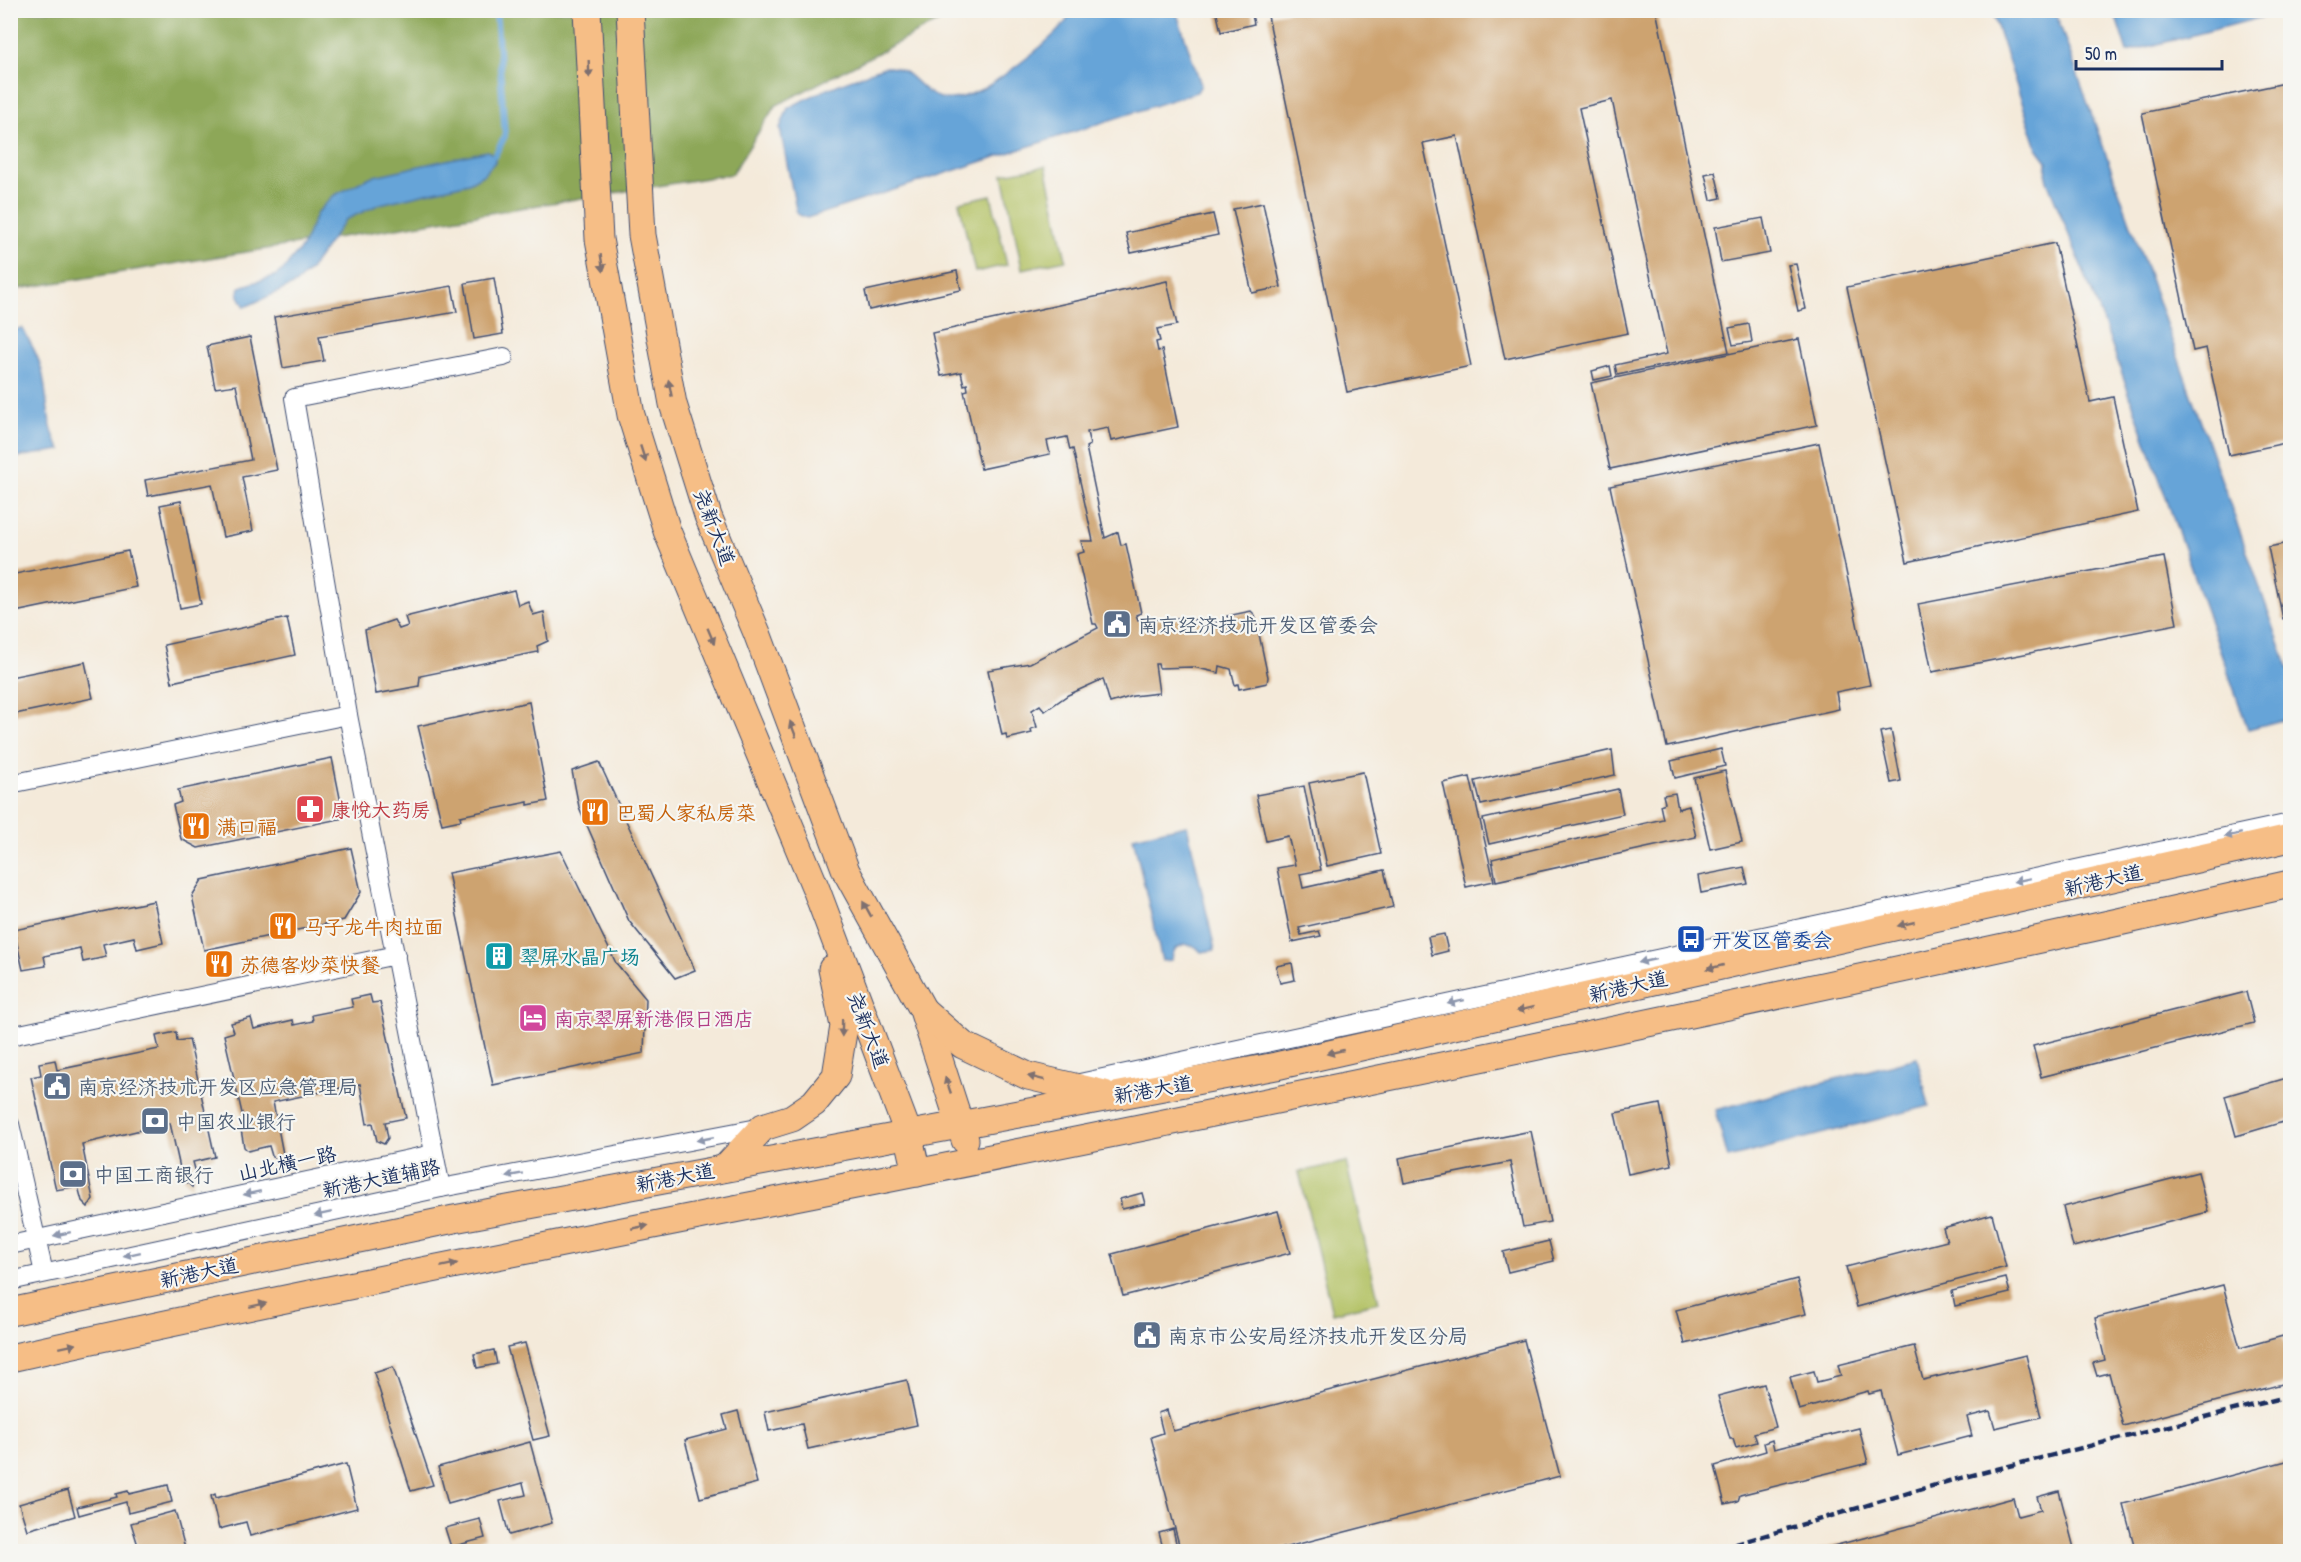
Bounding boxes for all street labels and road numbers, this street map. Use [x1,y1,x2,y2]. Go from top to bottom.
street label: 尧新大道 [688,485,742,569]
street label: 新港大道 [2061,858,2145,902]
street label: 新港大道 [1586,964,1670,1008]
street label: 尧新大道 [842,988,896,1072]
street label: 新港大道 [1111,1069,1195,1109]
street label: 山北横一路 [235,1139,340,1187]
street label: 新港大道辅路 [320,1152,443,1204]
street label: 新港大道 [633,1156,717,1198]
street label: 新港大道 [157,1250,241,1294]

